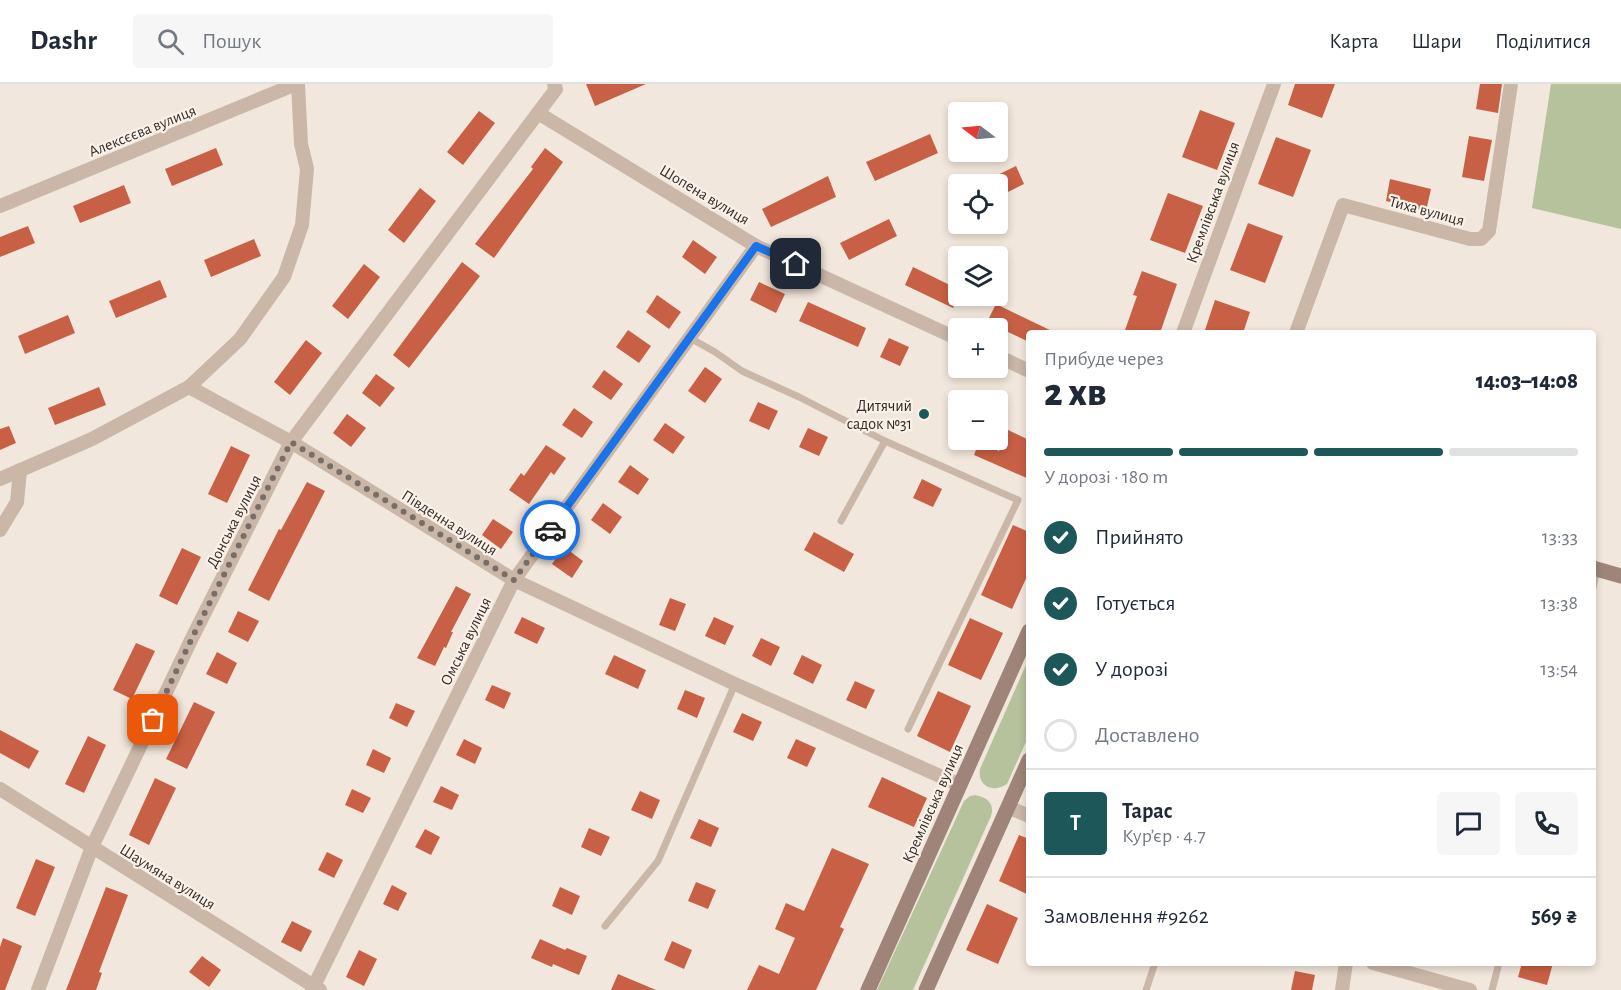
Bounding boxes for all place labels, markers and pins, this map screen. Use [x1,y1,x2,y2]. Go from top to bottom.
pin [770,238,821,289]
place label: Дитячий садок №31 [847,398,912,432]
marker: Дитячий садок №31 [917,407,931,421]
pin [127,694,178,745]

